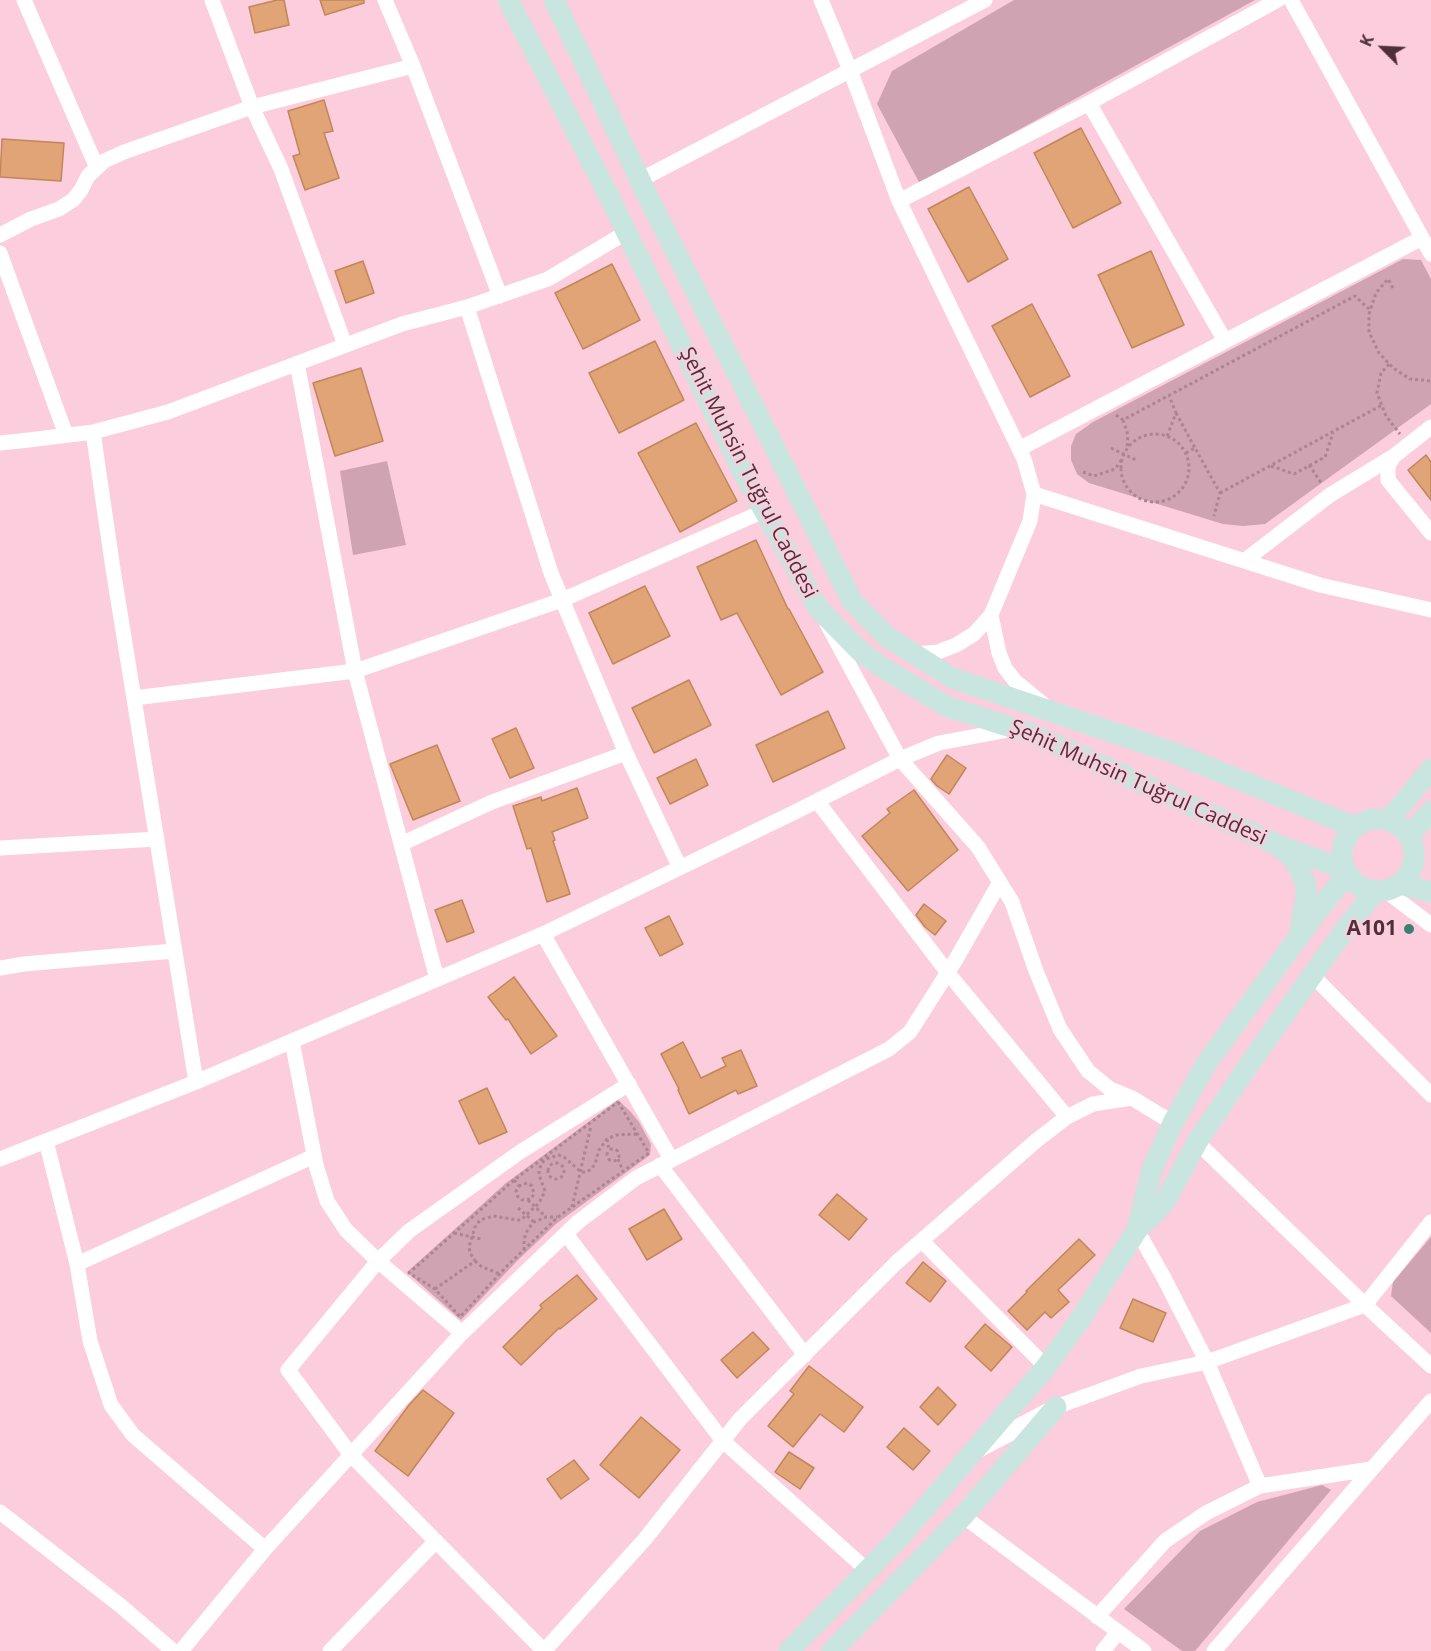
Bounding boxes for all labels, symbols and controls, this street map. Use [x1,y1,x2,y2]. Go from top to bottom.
north arrow [1353,18,1413,78]
text: K [1354,31,1379,50]
street label: Şehit Muhsin Tuğrul Caddesi [674,343,822,603]
street label: Şehit Muhsin Tuğrul Caddesi [1006,715,1270,851]
place label: A101 [1346,916,1397,942]
marker: A101 [1402,922,1416,936]

